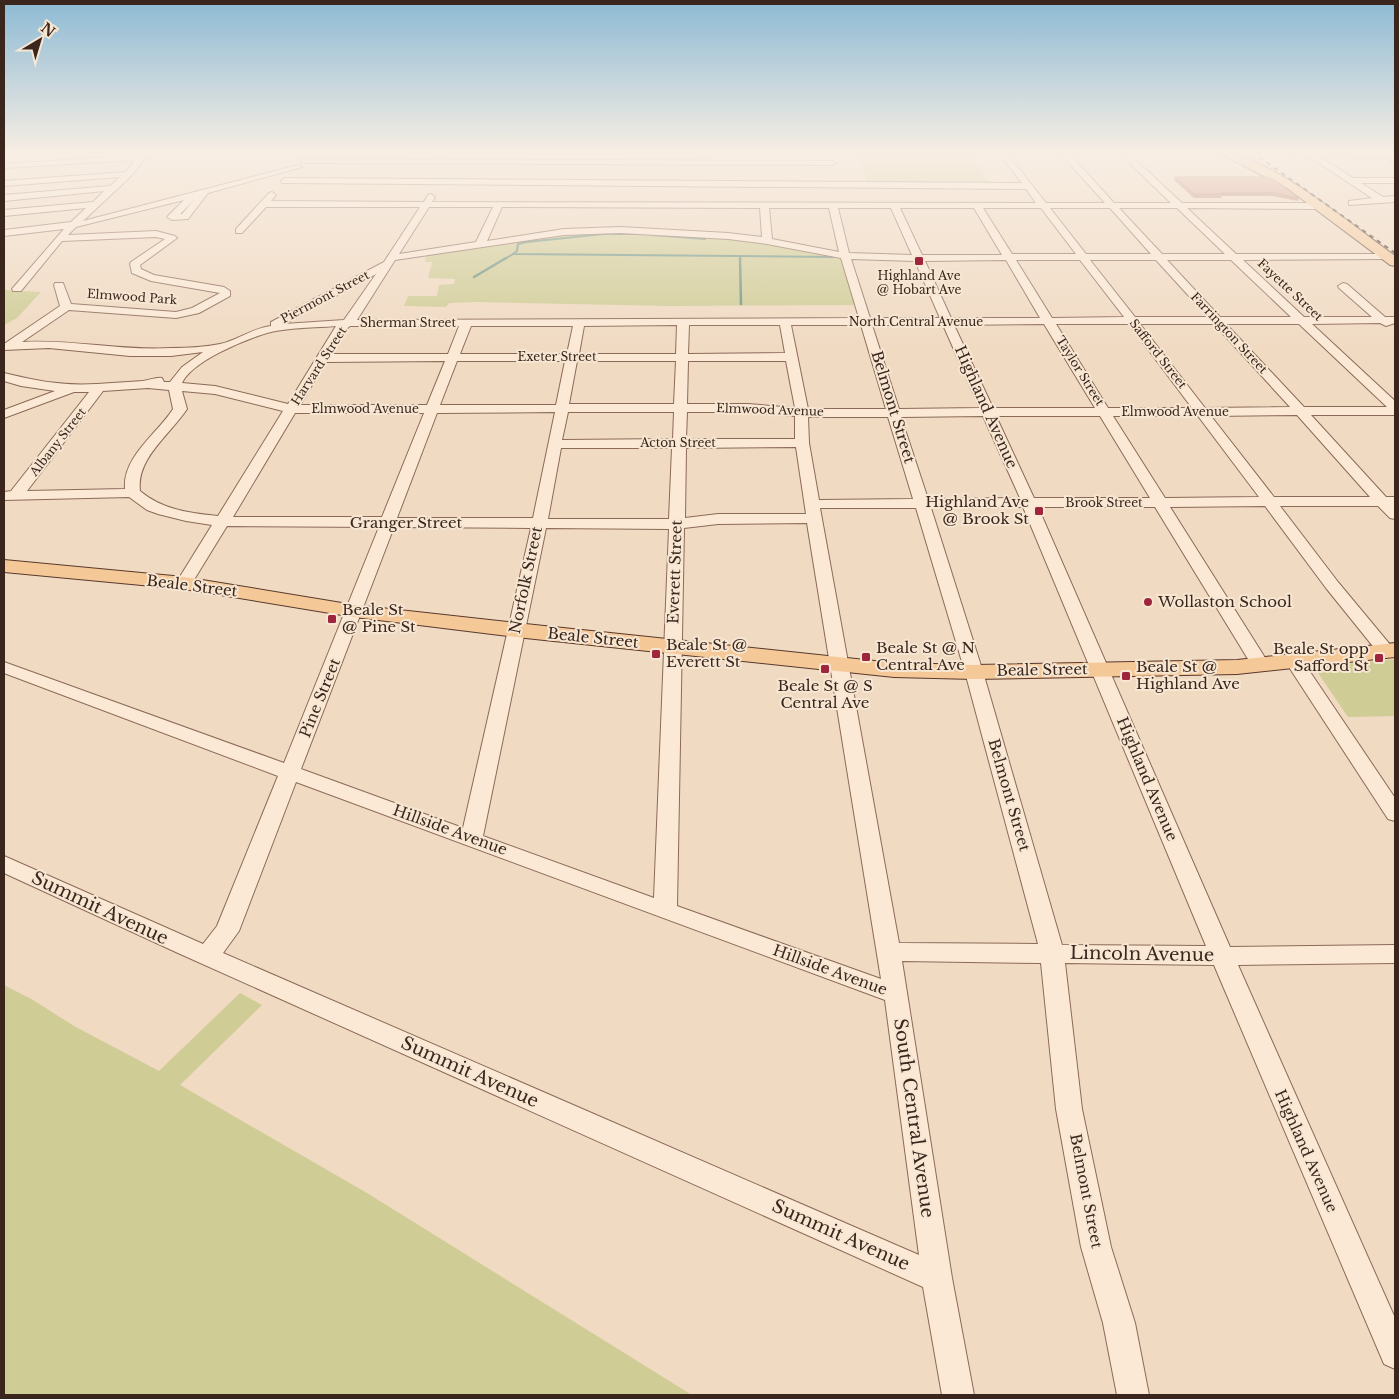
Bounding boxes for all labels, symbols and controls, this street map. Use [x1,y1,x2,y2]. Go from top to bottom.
north arrow [15,15,65,65]
text: N [37,19,59,41]
marker: Highland Ave @ Hobart Ave [913,255,925,267]
street label: Fayette Street [1255,256,1326,324]
street label: Piermont Street [278,267,372,326]
place label: Highland Ave @ Hobart Ave [877,268,961,297]
street label: Elmwood Park [86,286,178,307]
street label: Farrington Street [1188,289,1271,377]
street label: North Central Avenue [849,314,983,329]
street label: Sherman Street [360,315,456,330]
street label: Safford Street [1127,316,1190,392]
street label: Harvard Street [288,323,350,408]
street label: Taylor Street [1053,333,1108,409]
street label: Highland Avenue [951,342,1022,471]
street label: Belmont Street [867,348,920,466]
street label: Exeter Street [518,349,597,364]
street label: Elmwood Avenue [716,400,824,419]
street label: Elmwood Avenue [311,401,419,416]
street label: Albany Street [26,404,89,480]
street label: Elmwood Avenue [1121,404,1229,419]
street label: Acton Street [639,435,716,450]
place label: Highland Ave @ Brook St [925,492,1029,528]
street label: Brook Street [1065,495,1143,510]
marker: Highland Ave @ Brook St [1033,505,1045,517]
street label: Granger Street [350,513,463,532]
street label: Everett Street [663,519,686,624]
street label: Norfolk Street [505,524,546,635]
street label: Beale Street [146,571,239,601]
place label: Wollaston School [1157,592,1292,611]
marker: Wollaston School [1142,596,1154,608]
place label: Beale St @ Pine St [342,600,416,636]
marker: Beale St @ Pine St [326,613,338,625]
street label: Beale Street [547,623,640,652]
place label: Beale St @ Everett St [666,635,747,671]
place label: Beale St @ N Central Ave [876,638,975,674]
place label: Beale St opp Safford St [1273,639,1369,675]
marker: Beale St @ Everett St [650,648,662,660]
marker: Beale St @ N Central Ave [860,651,872,663]
marker: Beale St opp Safford St [1373,652,1385,664]
street label: Pine Street [295,655,344,740]
place label: Beale St @ Highland Ave [1136,657,1240,693]
street label: Beale Street [996,659,1088,680]
marker: Beale St @ S Central Ave [819,663,831,675]
marker: Beale St @ Highland Ave [1120,670,1132,682]
place label: Beale St @ S Central Ave [777,676,873,712]
street label: Highland Avenue [1113,714,1182,844]
street label: Belmont Street [984,736,1035,854]
street label: Hillside Avenue [390,800,510,859]
street label: Summit Avenue [28,867,172,949]
street label: Hillside Avenue [770,940,890,999]
street label: Lincoln Avenue [1070,942,1214,966]
street label: South Central Avenue [889,1017,939,1219]
street label: Summit Avenue [398,1032,542,1112]
street label: Highland Avenue [1271,1086,1342,1215]
street label: Belmont Street [1066,1132,1107,1250]
street label: Summit Avenue [769,1195,913,1275]

